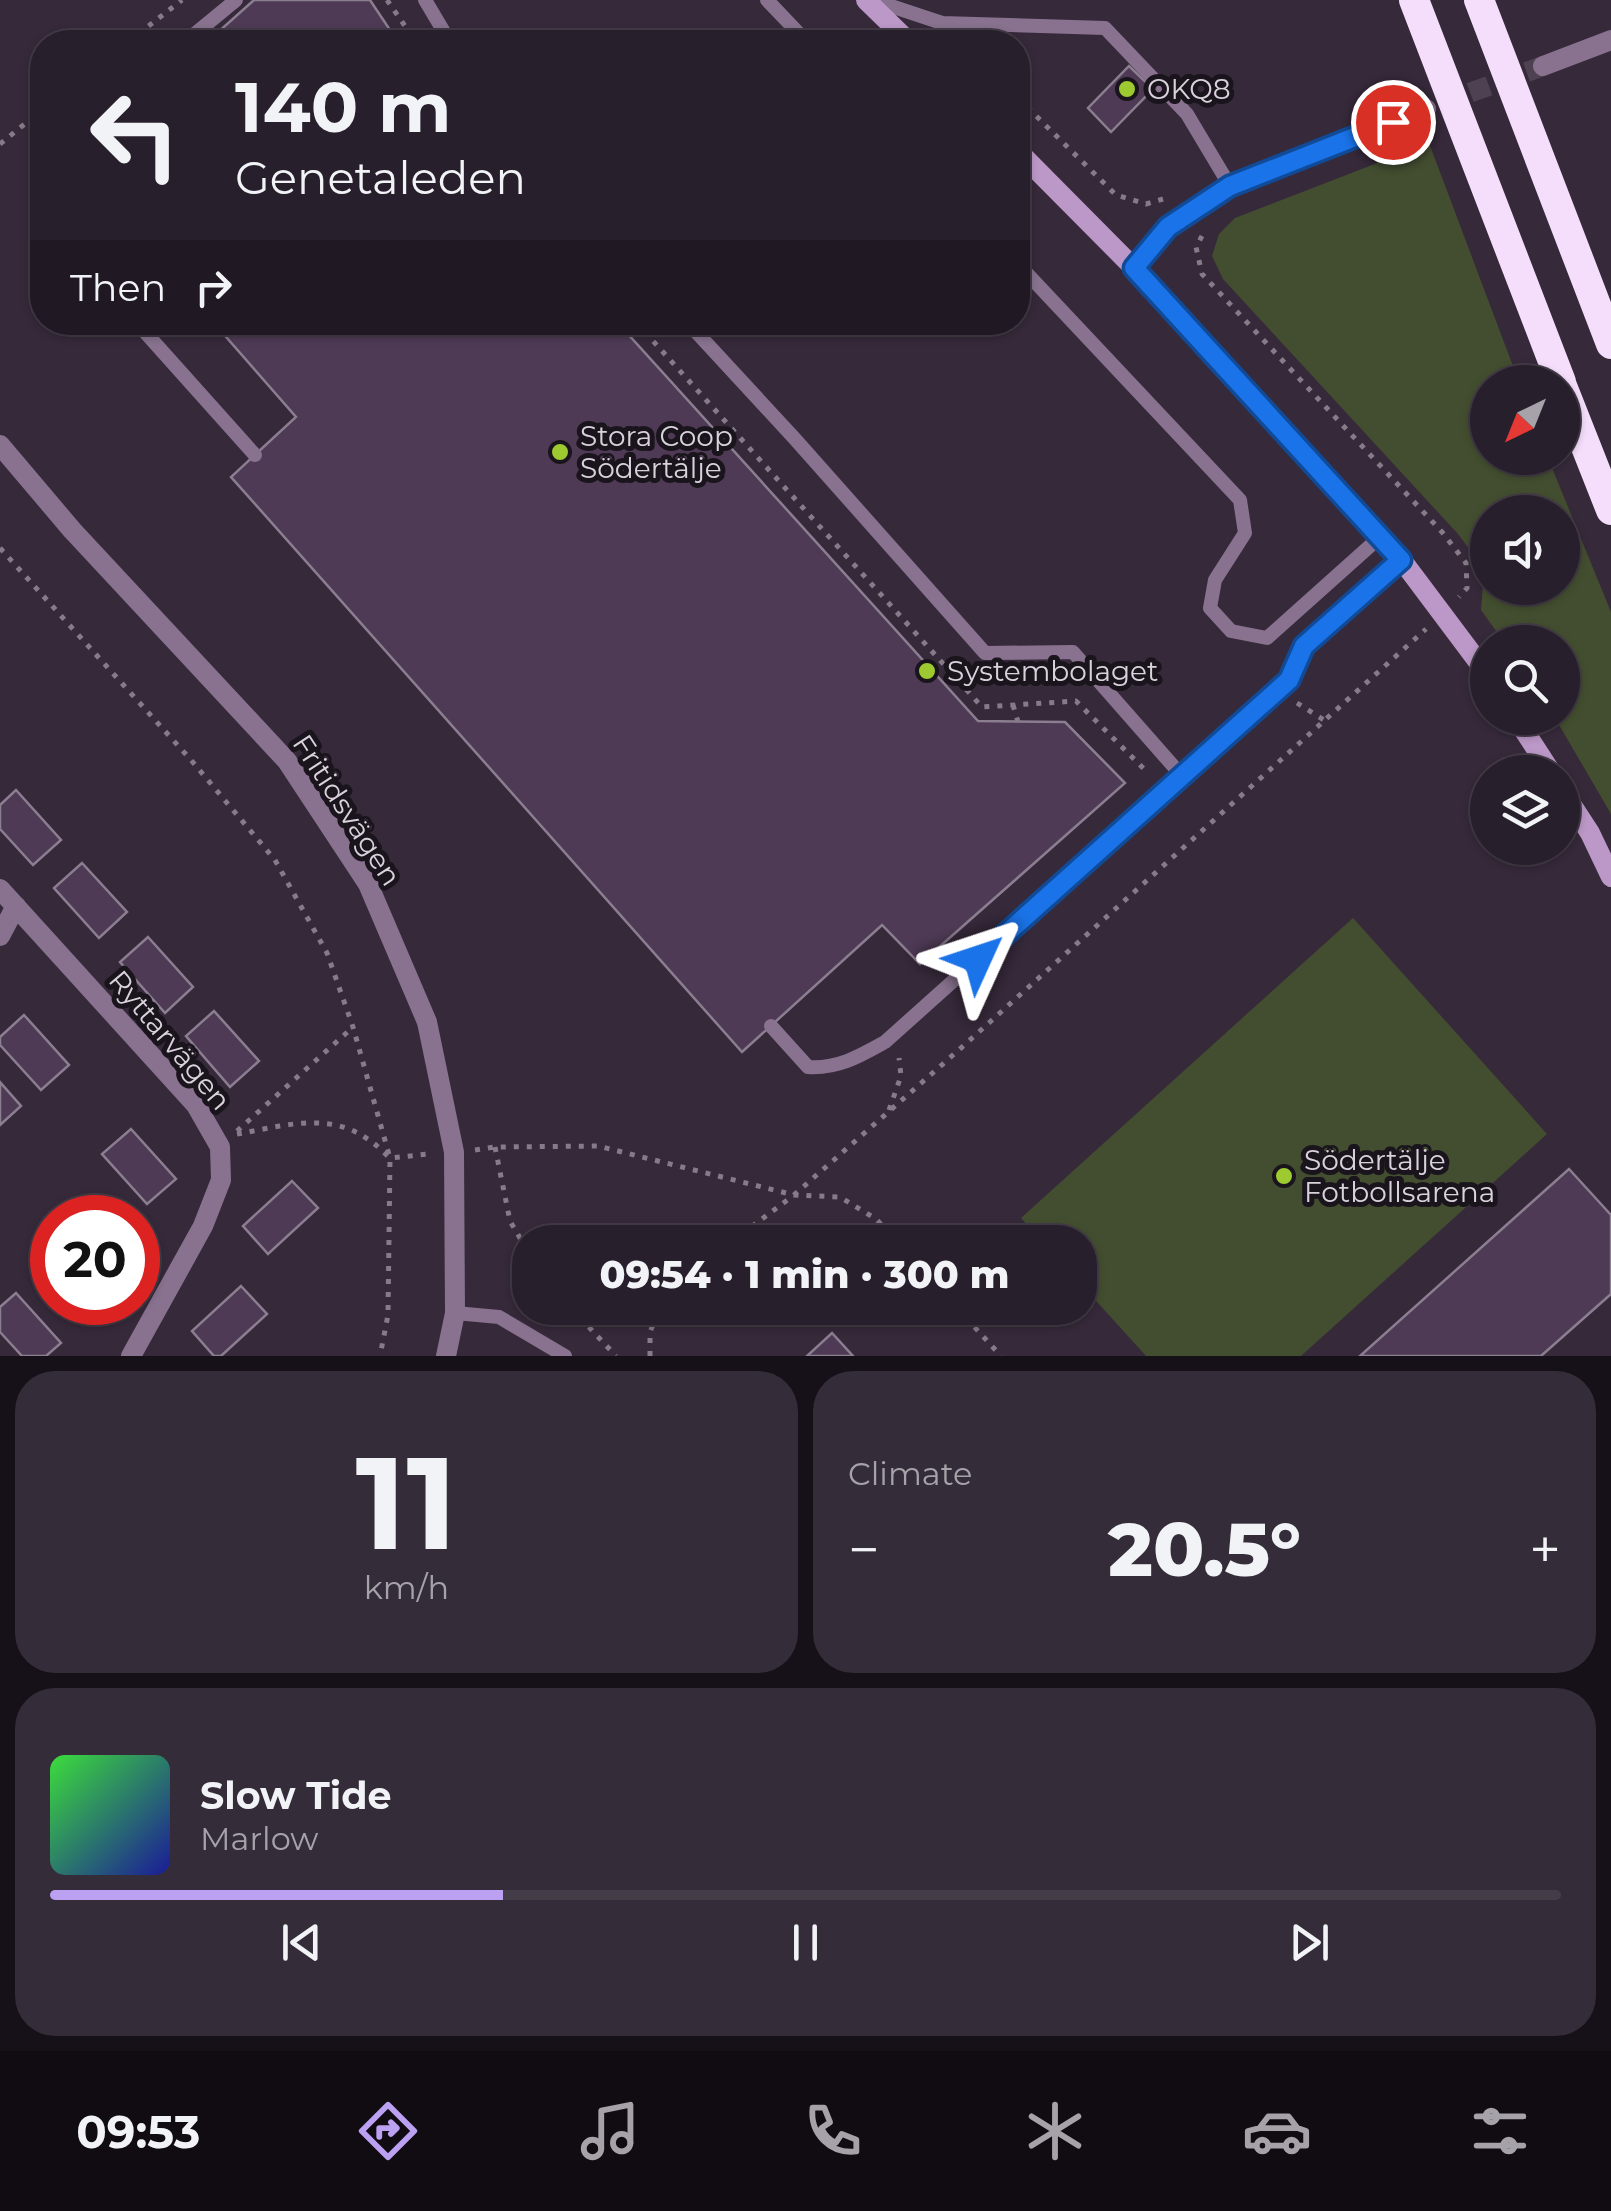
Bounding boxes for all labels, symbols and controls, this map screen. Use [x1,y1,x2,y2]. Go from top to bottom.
text: 140 m [235,64,451,150]
icon: left [70,70,200,200]
place label: OKQ8 [1147,72,1231,106]
marker: OKQ8 [1116,78,1138,100]
pin [1351,80,1436,165]
icon: arrive [1366,95,1421,150]
text: Genetaleden [235,150,526,205]
icon: right [186,260,241,315]
text: Then [70,264,166,311]
north arrow [1470,365,1580,475]
map controls [1470,365,1580,865]
place label: Stora Coop Södertälje [580,419,733,485]
marker: Stora Coop Södertälje [549,441,571,463]
button: sound [1470,495,1580,605]
button: search [1470,625,1580,735]
place label: Systembolaget [947,654,1158,688]
marker: Systembolaget [916,660,938,682]
street label: Fritidsvägen [286,728,408,892]
button: layers [1470,755,1580,865]
position arrow [926,907,1030,1011]
street label: Ryttarvägen [102,963,238,1117]
place label: Södertälje Fotbollsarena [1304,1143,1495,1209]
marker: Södertälje Fotbollsarena [1273,1165,1295,1187]
speed limit sign: 20 [30,1195,160,1325]
text: 09:54 · 1 min · 300 m [599,1251,1010,1298]
text: 11 [356,1423,457,1582]
text: Climate [848,1454,972,1493]
text: 20.5° [1108,1503,1301,1595]
text: − [848,1516,880,1583]
text: + [1529,1516,1561,1583]
text: km/h [364,1568,449,1607]
text: Slow Tide [200,1772,392,1819]
text: Marlow [200,1819,318,1858]
icon: previous [274,1915,329,1970]
icon: pause [778,1915,833,1970]
icon: next [1282,1915,1337,1970]
icon: directions [353,2096,423,2166]
icon: music [575,2096,645,2166]
icon: phone [798,2096,868,2166]
icon: climate [1020,2096,1090,2166]
icon: car [1242,2096,1312,2166]
icon: filters [1465,2096,1535,2166]
text: 09:53 [76,2104,200,2159]

